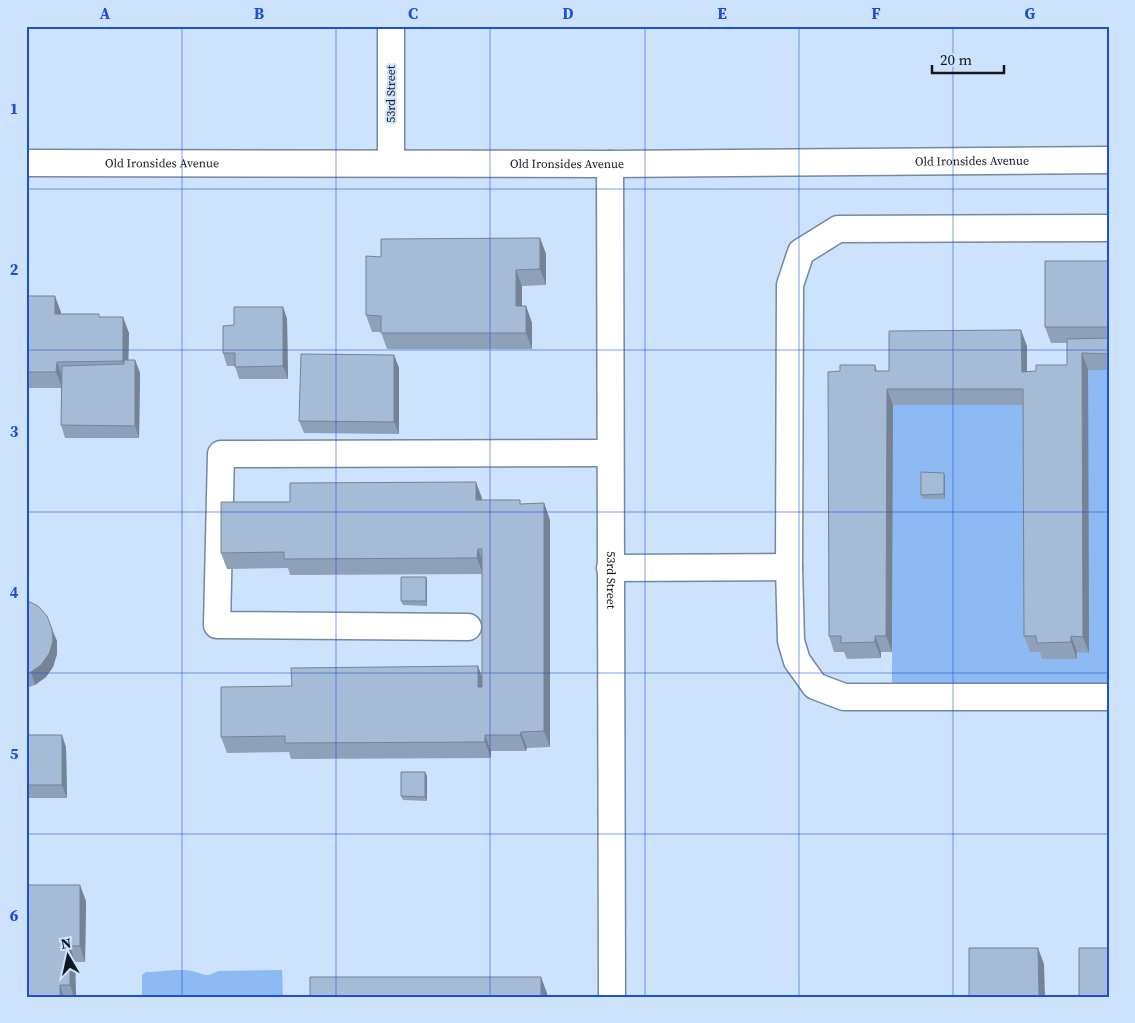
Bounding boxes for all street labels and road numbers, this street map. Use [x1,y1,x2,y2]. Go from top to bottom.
street label: 53rd Street [383,65,399,123]
street label: Old Ironsides Avenue [915,153,1029,170]
street label: Old Ironsides Avenue [105,155,219,171]
street label: Old Ironsides Avenue [510,156,624,172]
street label: 53rd Street [603,551,619,609]

